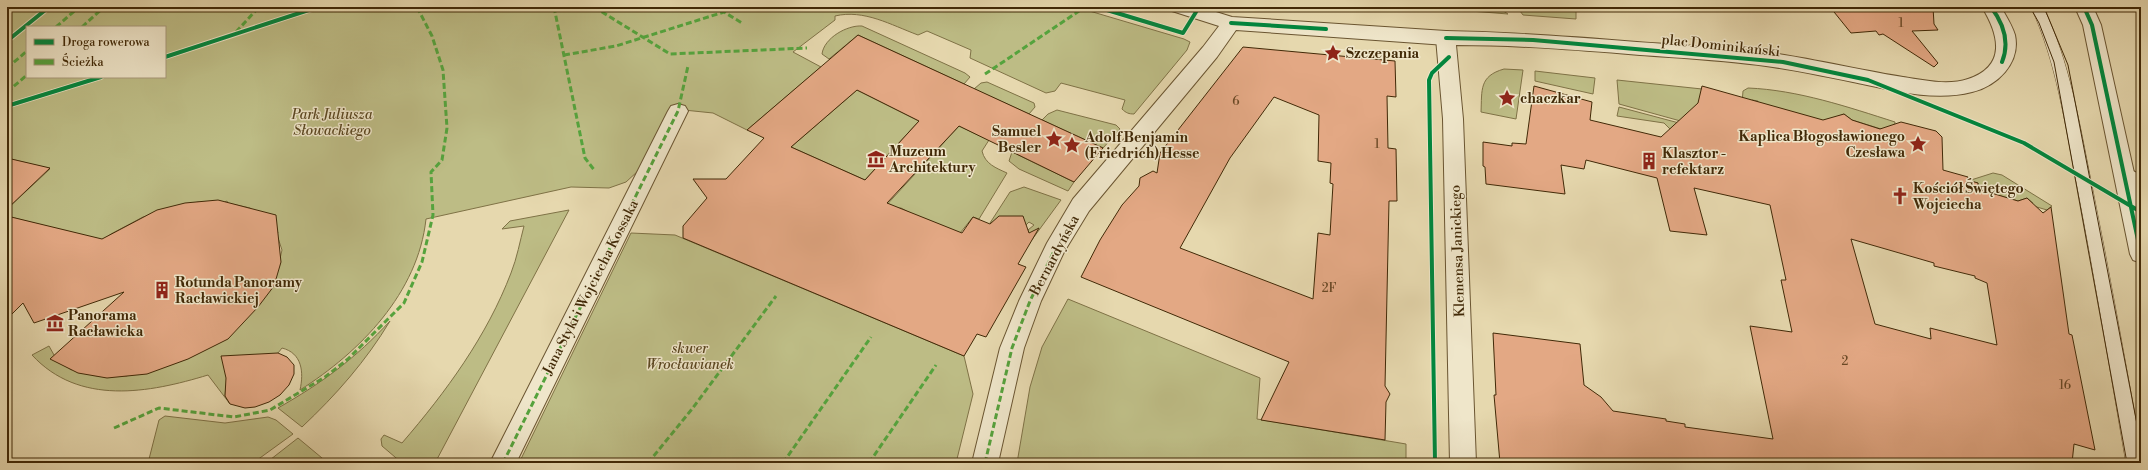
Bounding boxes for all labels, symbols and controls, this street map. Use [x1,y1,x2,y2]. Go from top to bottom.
house number: 1 [1898,16,1904,31]
legend [26,26,166,78]
street label: plac Dominikański [1661,31,1781,61]
text: Droga rowerowa [62,35,151,50]
place icon: Szczepania [1323,43,1343,63]
place label: Szczepania [1346,45,1420,63]
text: Ścieżka [62,53,104,70]
place icon: chaczkar [1497,88,1517,108]
place label: chaczkar [1520,90,1581,108]
house number: 6 [1232,94,1240,109]
park label: Park Juliusza Słowackiego [290,106,373,140]
place label: Samuel Besler [992,123,1041,157]
place label: Kaplica Błogosławionego Czesława [1738,128,1905,162]
place icon: Samuel Besler [1044,129,1064,149]
place label: Adolf Benjamin (Friedrich) Hesse [1084,129,1200,163]
place icon: Kaplica Błogosławionego Czesława [1908,134,1928,154]
place icon: Adolf Benjamin (Friedrich) Hesse [1062,135,1082,155]
house number: 1 [1374,137,1380,152]
place label: Muzeum Architektury [888,143,976,177]
place label: Klasztor - refektarz [1662,145,1726,179]
museum icon: Muzeum Architektury [866,149,886,169]
building icon: Klasztor - refektarz [1639,151,1659,171]
place label: Kościół Świętego Wojciecha [1912,178,2024,214]
street label: Klemensa Janickiego [1447,184,1469,317]
church icon: Kościół Świętego Wojciecha [1890,186,1910,206]
street label: Jana Styki i Wojciecha Kossaka [538,196,643,379]
street label: Bernardyńska [1026,211,1084,300]
place label: Rotunda Panoramy Racławickiej [175,274,303,308]
building icon: Rotunda Panoramy Racławickiej [152,280,172,300]
house number: 2F [1322,281,1336,296]
place label: Panorama Racławicka [68,307,144,341]
museum icon: Panorama Racławicka [45,313,65,333]
park label: skwer Wrocławianek [646,340,734,374]
house number: 2 [1842,354,1849,369]
house number: 16 [2059,378,2071,393]

